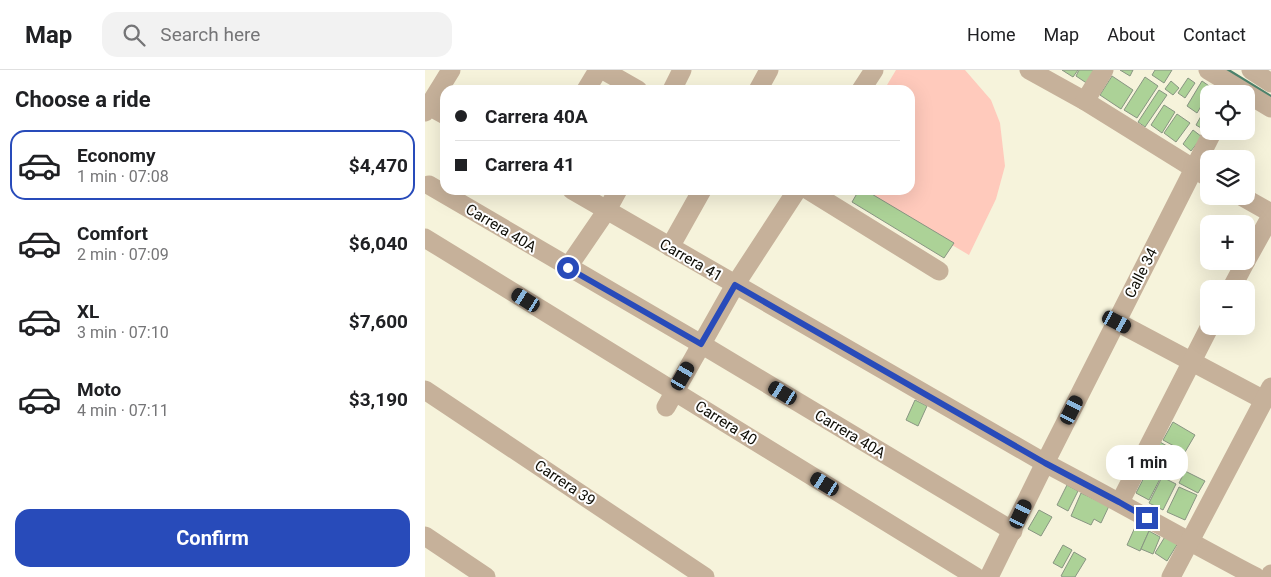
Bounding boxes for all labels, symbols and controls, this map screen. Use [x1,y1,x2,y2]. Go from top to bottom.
search box [102,12,452,57]
text: Map [25,21,72,49]
icon: search [120,21,148,49]
text: Search here [160,23,260,46]
text: Home [967,24,1016,45]
text: Map [1044,24,1079,45]
text: About [1107,24,1155,45]
text: Contact [1183,24,1246,45]
map controls [1200,85,1255,335]
button: locate [1200,85,1255,140]
text: Choose a ride [15,87,151,112]
text: Carrera 40A [485,105,588,128]
icon: car [17,143,62,188]
text: Economy [77,144,156,167]
button: layers [1200,150,1255,205]
text: Carrera 41 [485,153,575,176]
text: $4,470 [349,154,408,177]
text: 1 min · 07:08 [77,167,169,186]
street label: Carrera 40A [462,200,540,256]
button: + [1200,215,1255,270]
icon: car [17,221,62,266]
text: Comfort [77,222,148,245]
text: $6,040 [349,232,408,255]
street label: Carrera 41 [656,235,726,285]
street label: Calle 34 [1121,244,1161,301]
text: 2 min · 07:09 [77,245,169,264]
route start [557,257,579,279]
button: − [1200,280,1255,335]
car [509,286,542,314]
icon: car [17,299,62,344]
text: XL [77,300,99,323]
car [1100,308,1133,336]
text: $7,600 [349,310,408,333]
text: 3 min · 07:10 [77,323,169,342]
car [669,359,696,393]
icon: car [17,377,62,422]
text: Moto [77,378,121,401]
car [766,379,799,407]
text: $3,190 [349,388,408,411]
car [1058,393,1085,427]
street label: Carrera 40 [692,397,760,449]
text: 4 min · 07:11 [77,401,169,420]
street label: Carrera 40A [811,406,889,462]
callout: 1 min [1106,446,1188,480]
text: 1 min [1127,453,1167,472]
street label: Carrera 39 [531,456,599,510]
car [808,470,841,498]
car [1007,497,1034,531]
route end [1136,507,1158,529]
button: Confirm [15,509,410,567]

